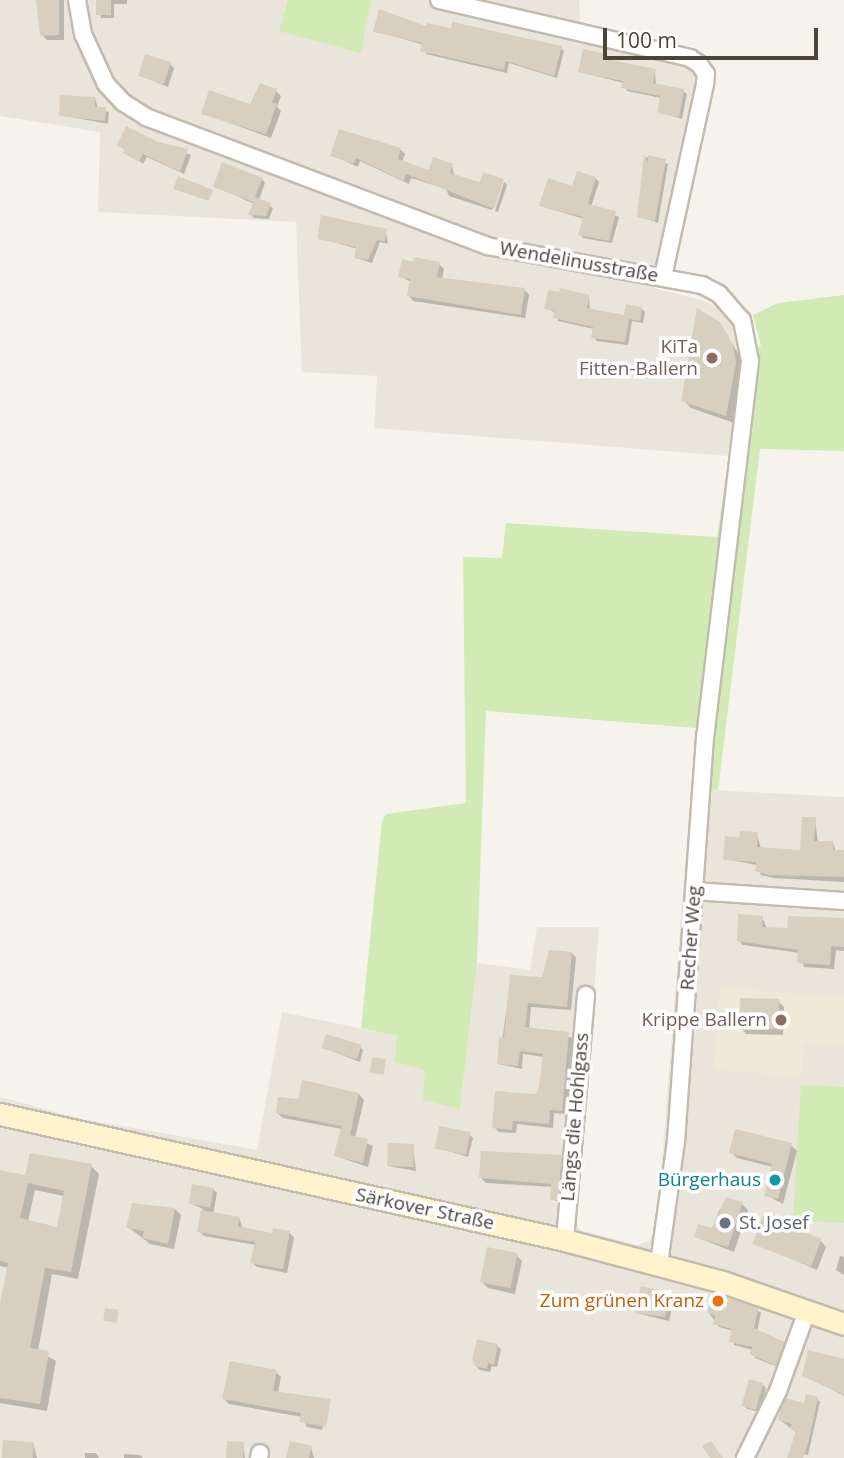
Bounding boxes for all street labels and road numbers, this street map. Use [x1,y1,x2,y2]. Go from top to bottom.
street label: Wendelinusstraße [498,237,660,287]
street label: Recher Weg [676,885,706,991]
street label: Längs die Hohlgass [556,1032,594,1202]
street label: Särkover Straße [354,1183,496,1235]

